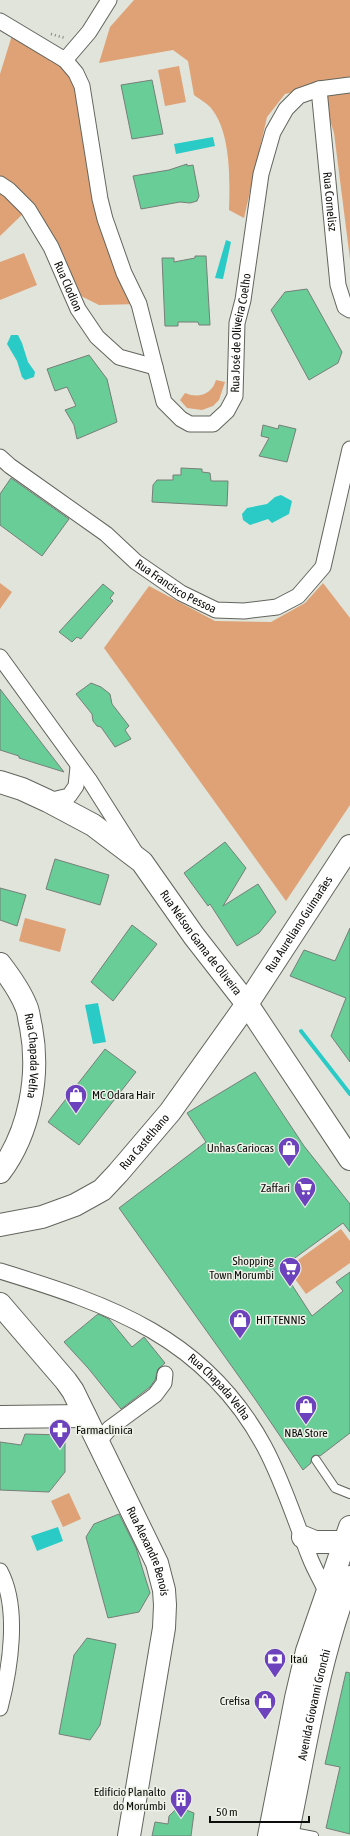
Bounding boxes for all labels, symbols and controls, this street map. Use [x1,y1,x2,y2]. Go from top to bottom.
street label: Rua Cornelisz [320,171,340,232]
street label: Rua Clodion [51,259,85,313]
street label: Rua José de Oliveira Coelho [228,272,254,393]
street label: Rua Francisco Pessoa [133,557,219,616]
street label: Rua Aureliano Guimarães [262,874,335,975]
street label: Rua Nélson Gama de Oliveira [157,887,245,998]
street label: Rua Chapada Velha [21,1012,41,1099]
shop icon: MC Odara Hair [63,1082,89,1115]
place label: MC Odara Hair [92,1088,155,1102]
street label: Rua Castelhano [117,1111,173,1173]
shop icon: Unhas Cariocas [276,1135,302,1168]
place label: Unhas Cariocas [207,1141,274,1155]
supermarket icon: Zaffari [292,1175,318,1208]
place label: Zaffari [261,1181,290,1195]
place label: Shopping Town Morumbi [209,1254,275,1282]
supermarket icon: Shopping Town Morumbi [277,1255,303,1288]
shop icon: HIT TENNIS [227,1307,253,1340]
place label: HIT TENNIS [256,1313,306,1327]
street label: Rua Chapada Velha [185,1351,253,1423]
shop icon: NBA Store [293,1393,319,1426]
pharmacy icon: Farmaclinica [47,1417,73,1450]
place label: Farmaclinica [76,1423,133,1437]
place label: NBA Store [284,1426,328,1440]
street label: Rua Alexandre Benois [124,1504,171,1596]
bank icon: Itaú [262,1646,288,1679]
street label: Avenida Giovanni Gronchi [295,1648,333,1762]
place label: Itaú [290,1652,308,1666]
shop icon: Crefisa [252,1688,278,1721]
place label: Crefisa [220,1694,250,1708]
place label: Edifício Planalto do Morumbi [94,1785,166,1813]
building icon: Edifício Planalto do Morumbi [168,1786,194,1819]
scale bar [210,1798,309,1824]
text: 50 m [216,1805,238,1819]

